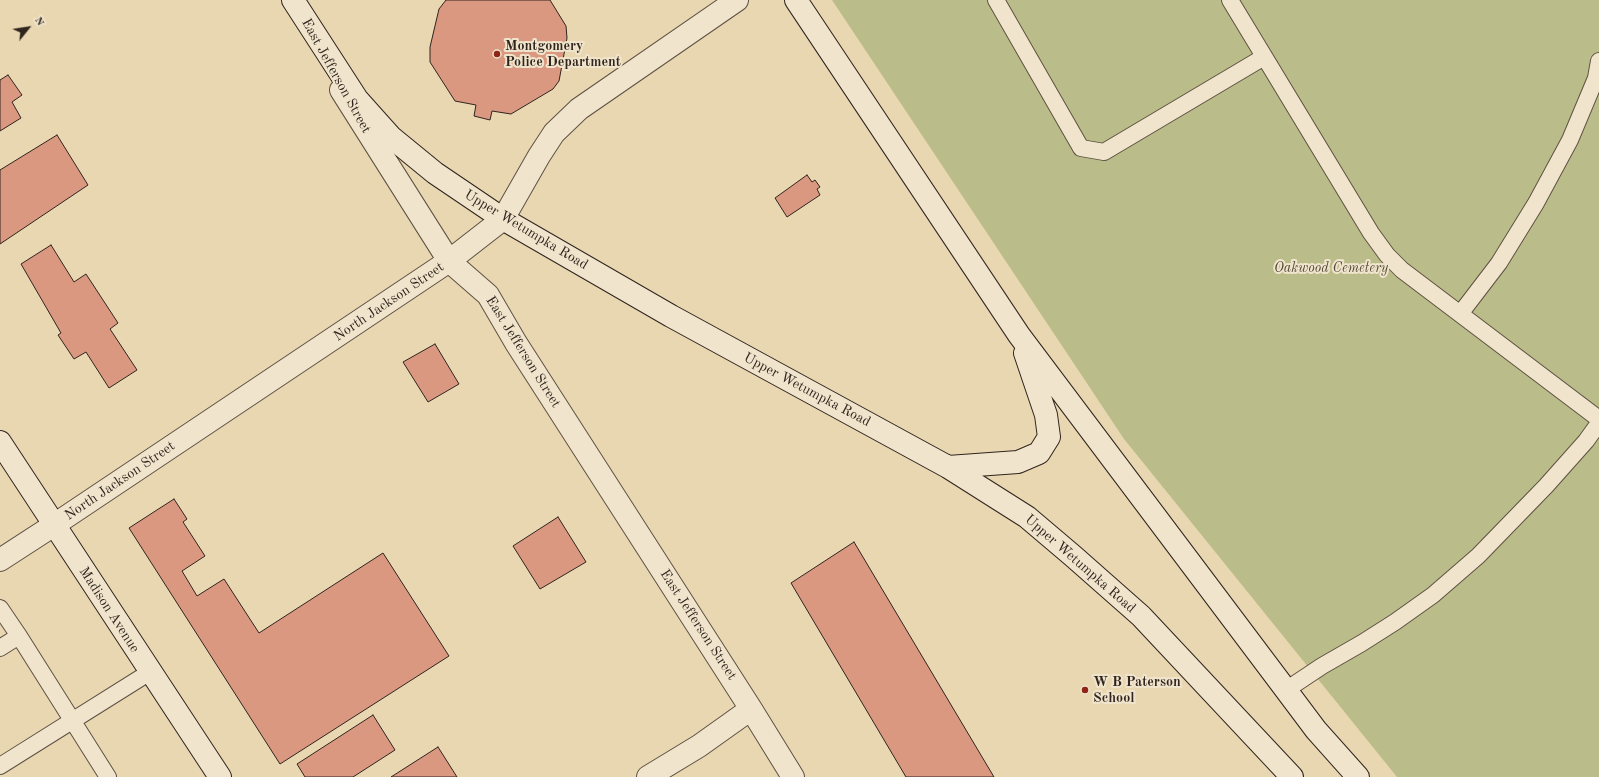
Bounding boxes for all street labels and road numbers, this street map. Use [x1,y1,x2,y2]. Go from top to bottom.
street label: East Jefferson Street [298,16,374,136]
street label: Upper Wetumpka Road [461,186,591,274]
street label: North Jackson Street [331,259,447,345]
street label: East Jefferson Street [482,293,564,411]
street label: Upper Wetumpka Road [741,349,873,431]
street label: North Jackson Street [62,438,178,524]
street label: Upper Wetumpka Road [1021,511,1139,617]
street label: Madison Avenue [75,564,143,656]
street label: East Jefferson Street [656,567,740,683]

